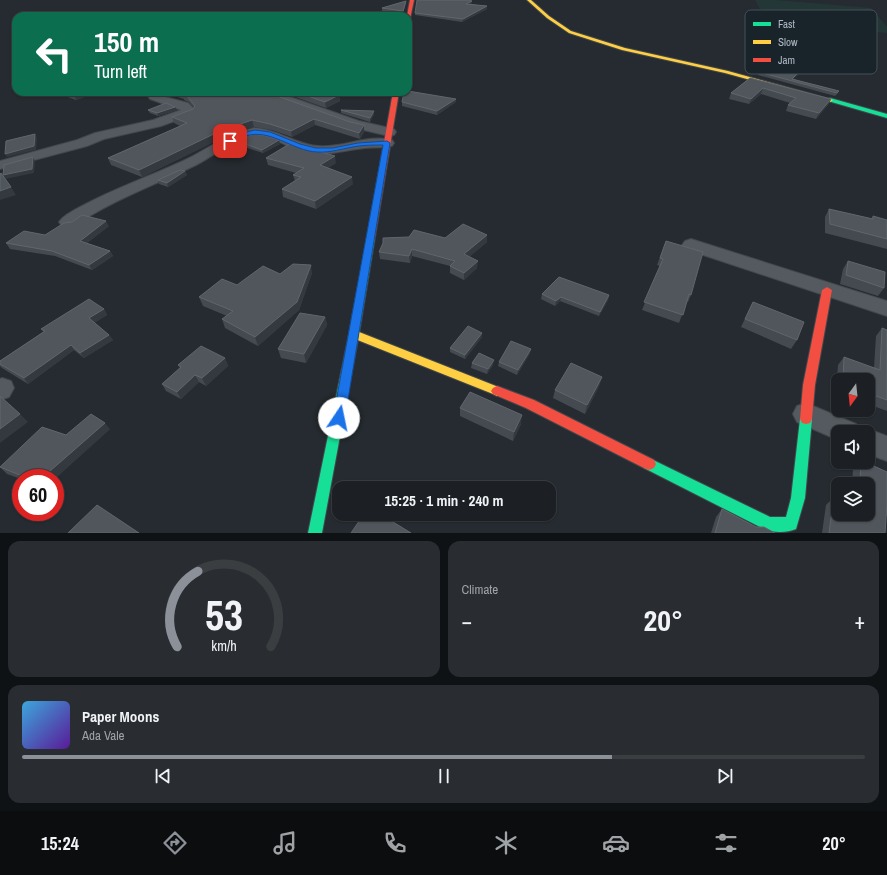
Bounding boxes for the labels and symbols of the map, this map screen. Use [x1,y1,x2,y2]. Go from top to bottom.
legend [745,10,877,74]
text: Fast [778,17,796,31]
text: Slow [778,35,798,49]
text: Jam [778,53,795,67]
pin [213,124,247,158]
north arrow [831,373,875,417]
position arrow [318,397,360,439]
speed limit sign: 60 [12,469,64,521]

